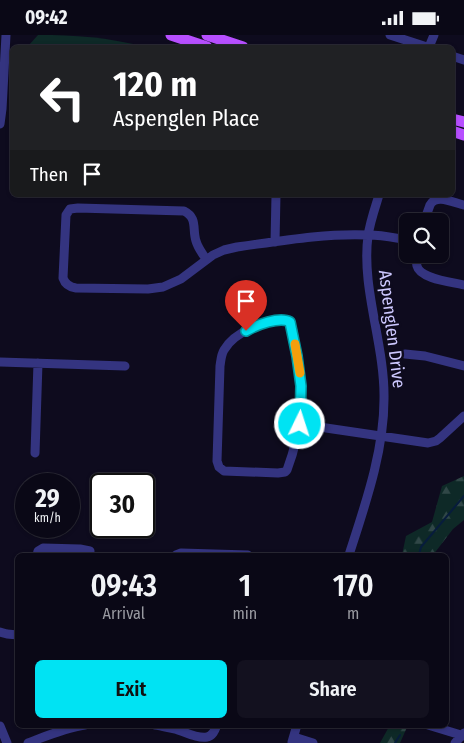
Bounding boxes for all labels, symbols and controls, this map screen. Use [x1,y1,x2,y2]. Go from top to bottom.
text: 09:42 [25,6,68,29]
text: 120 m [113,63,197,105]
icon: left [30,65,95,130]
text: Aspenglen Place [113,105,259,132]
icon: arrive [78,160,106,188]
text: Then [30,163,68,186]
map controls [399,213,449,263]
button: search [399,213,449,263]
street label: Aspenglen Drive [374,269,410,389]
pin [225,280,267,331]
icon: arrive [232,287,260,315]
position arrow [273,397,325,449]
speed limit sign: 30 [90,473,155,538]
text: 29 [35,484,60,514]
text: km/h [34,511,61,525]
text: 09:43 [90,568,157,604]
text: 1 [239,568,251,604]
text: 170 [333,568,374,604]
text: Arrival [103,604,145,623]
text: min [232,604,257,623]
text: m [347,604,359,623]
button: Exit [35,660,227,718]
button: Share [237,660,429,718]

